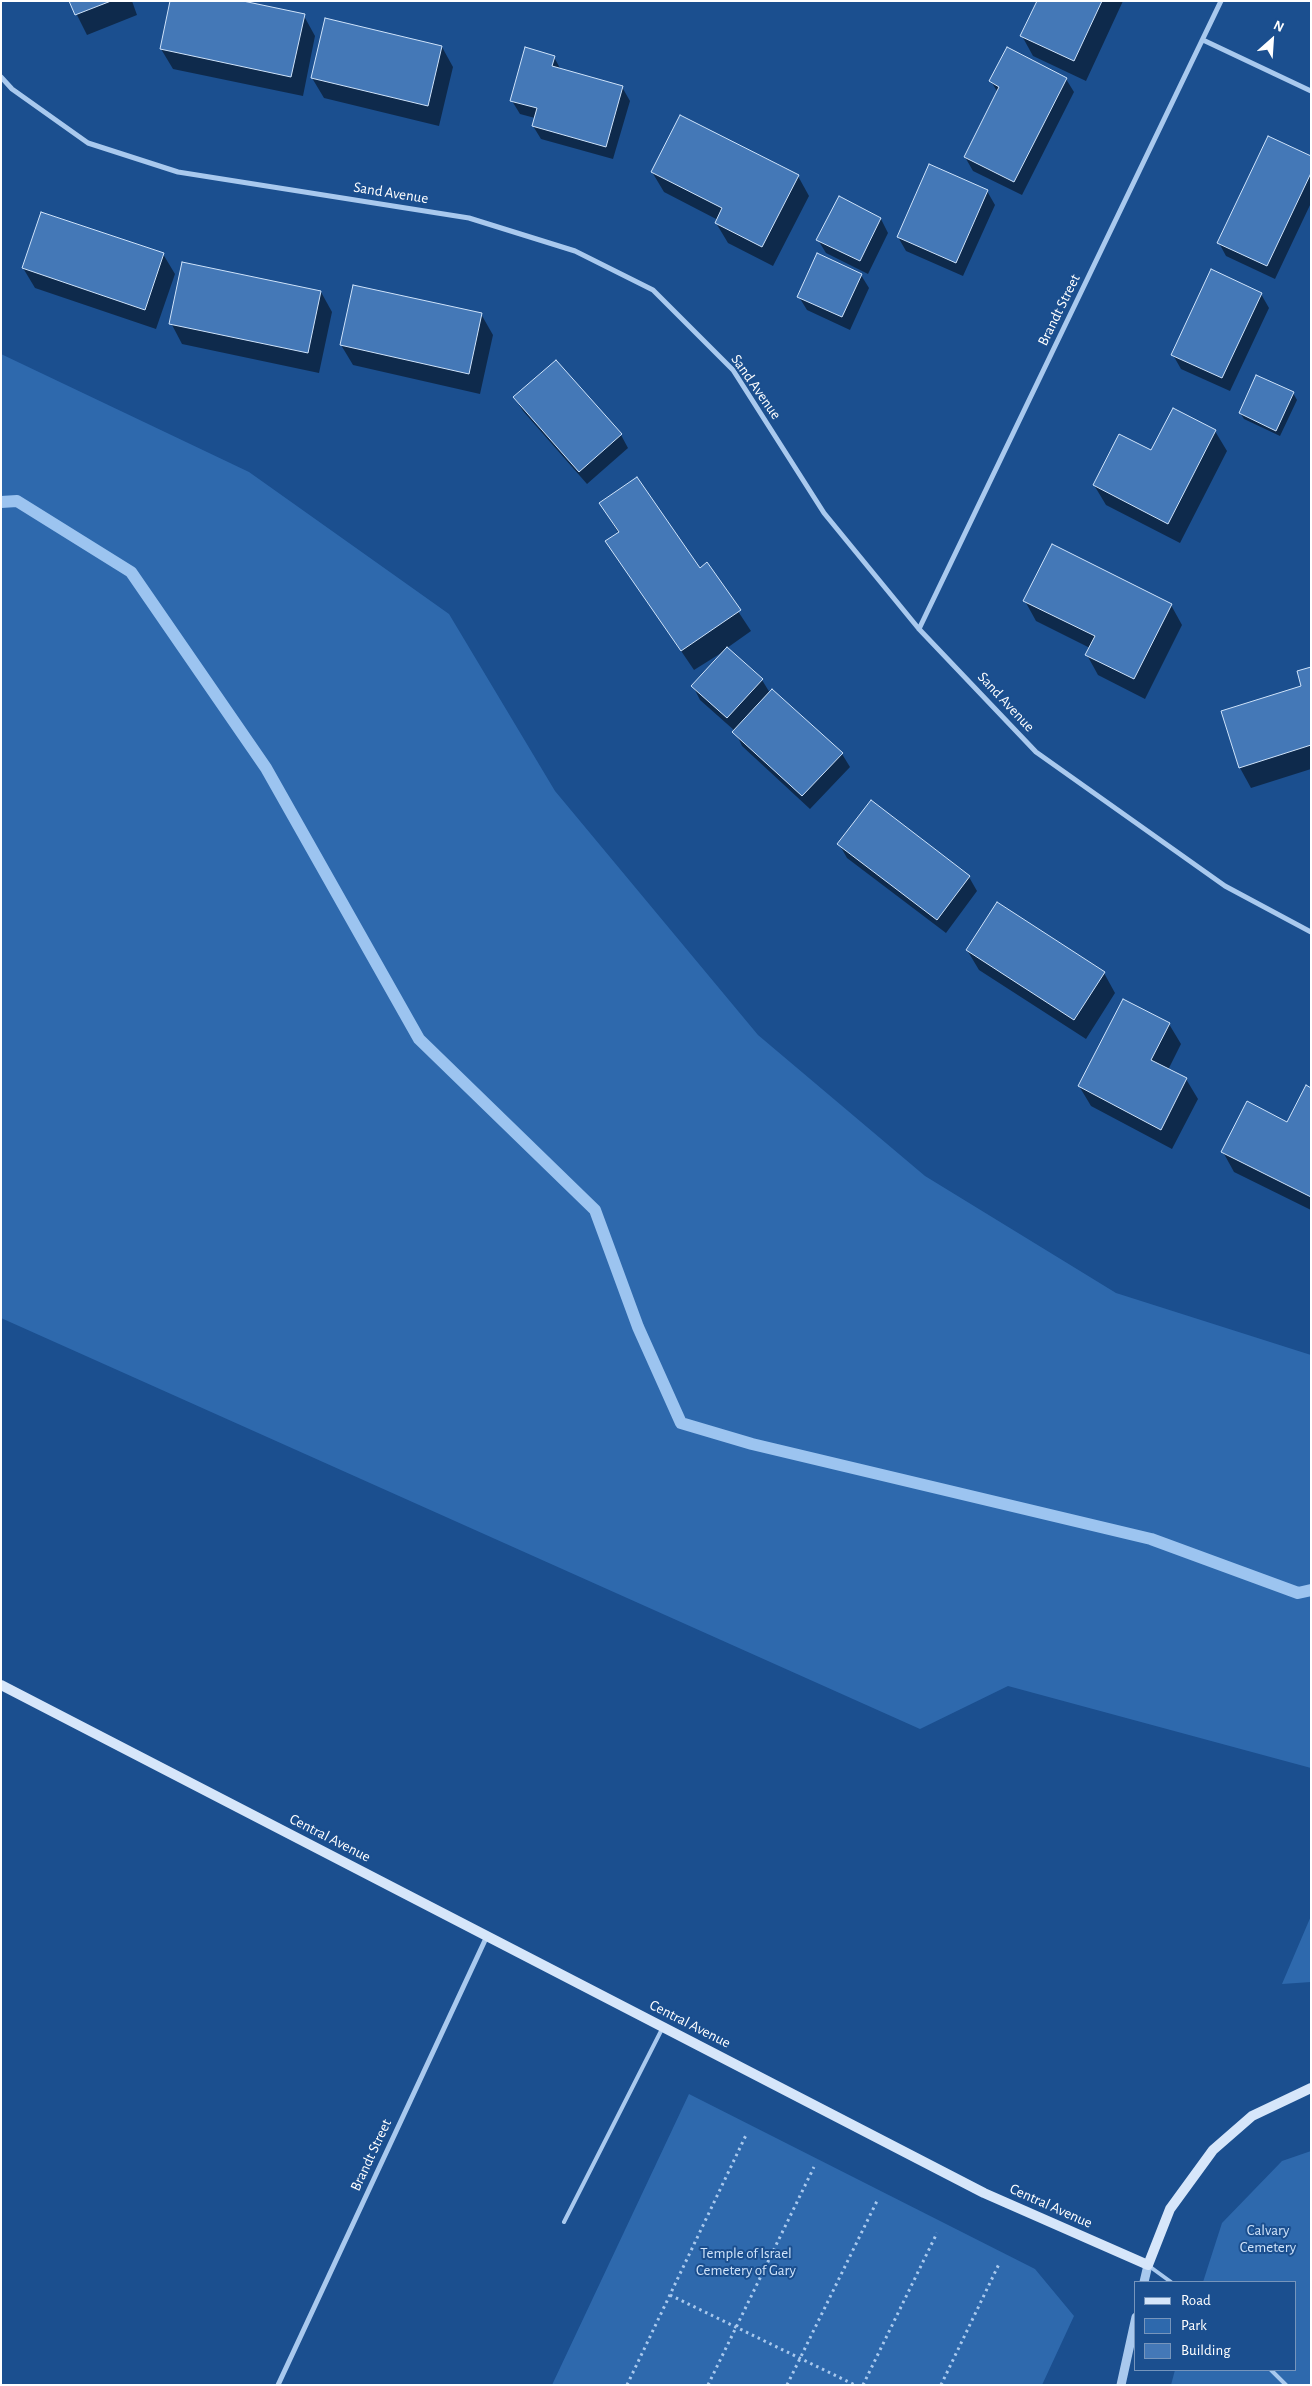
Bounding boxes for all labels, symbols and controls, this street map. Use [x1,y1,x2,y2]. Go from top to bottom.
north arrow [1247,15,1297,65]
text: N [1271,18,1286,35]
street label: Sand Avenue [352,178,430,208]
street label: Brandt Street [1034,271,1084,349]
street label: Sand Avenue [727,351,785,423]
street label: Sand Avenue [974,668,1038,736]
street label: Central Avenue [287,1810,373,1866]
street label: Central Avenue [647,1996,733,2052]
street label: Brandt Street [346,2116,396,2194]
street label: Central Avenue [1007,2180,1095,2232]
park label: Calvary Cemetery [1240,2221,1296,2256]
park label: Temple of Israel Cemetery of Gary [696,2244,796,2279]
legend [1134,2281,1297,2371]
text: Road [1181,2293,1211,2308]
text: Park [1181,2318,1207,2333]
text: Building [1181,2343,1231,2358]

